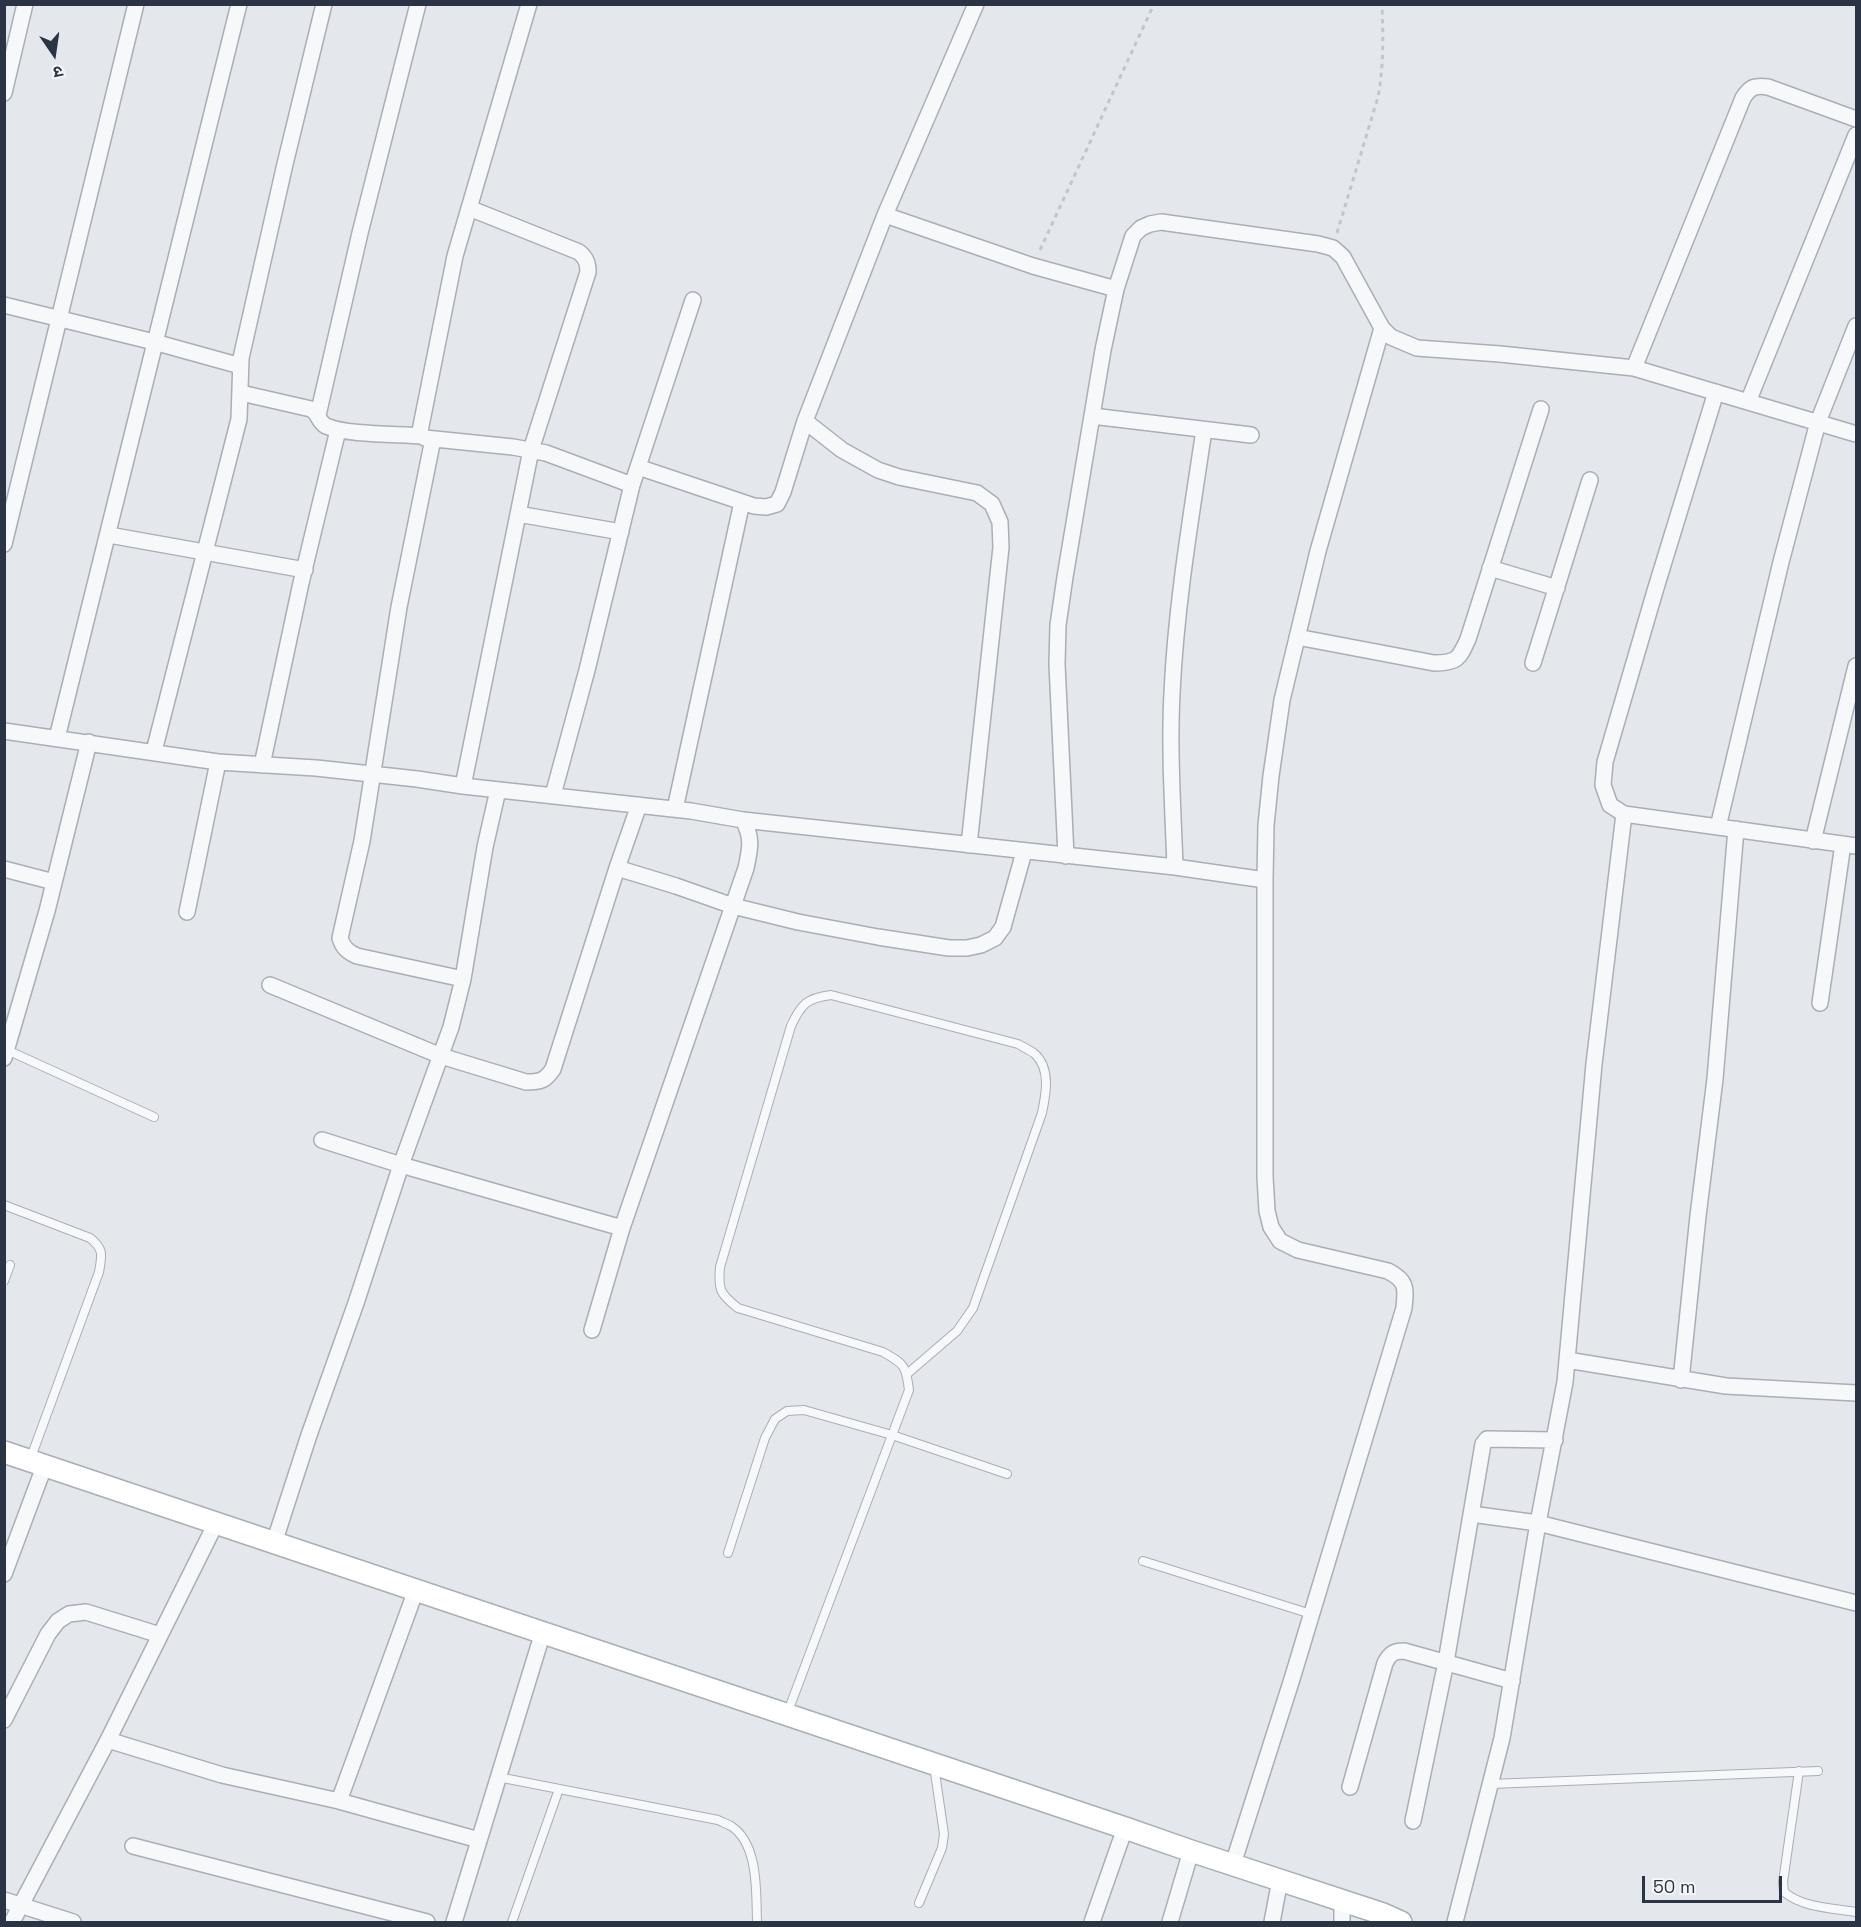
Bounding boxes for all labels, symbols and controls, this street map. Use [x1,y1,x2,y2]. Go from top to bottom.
north arrow [24,24,84,84]
text: उ [51,61,65,83]
scale bar [1645,1864,1784,1902]
text: 50 m [1653,1875,1695,1898]

